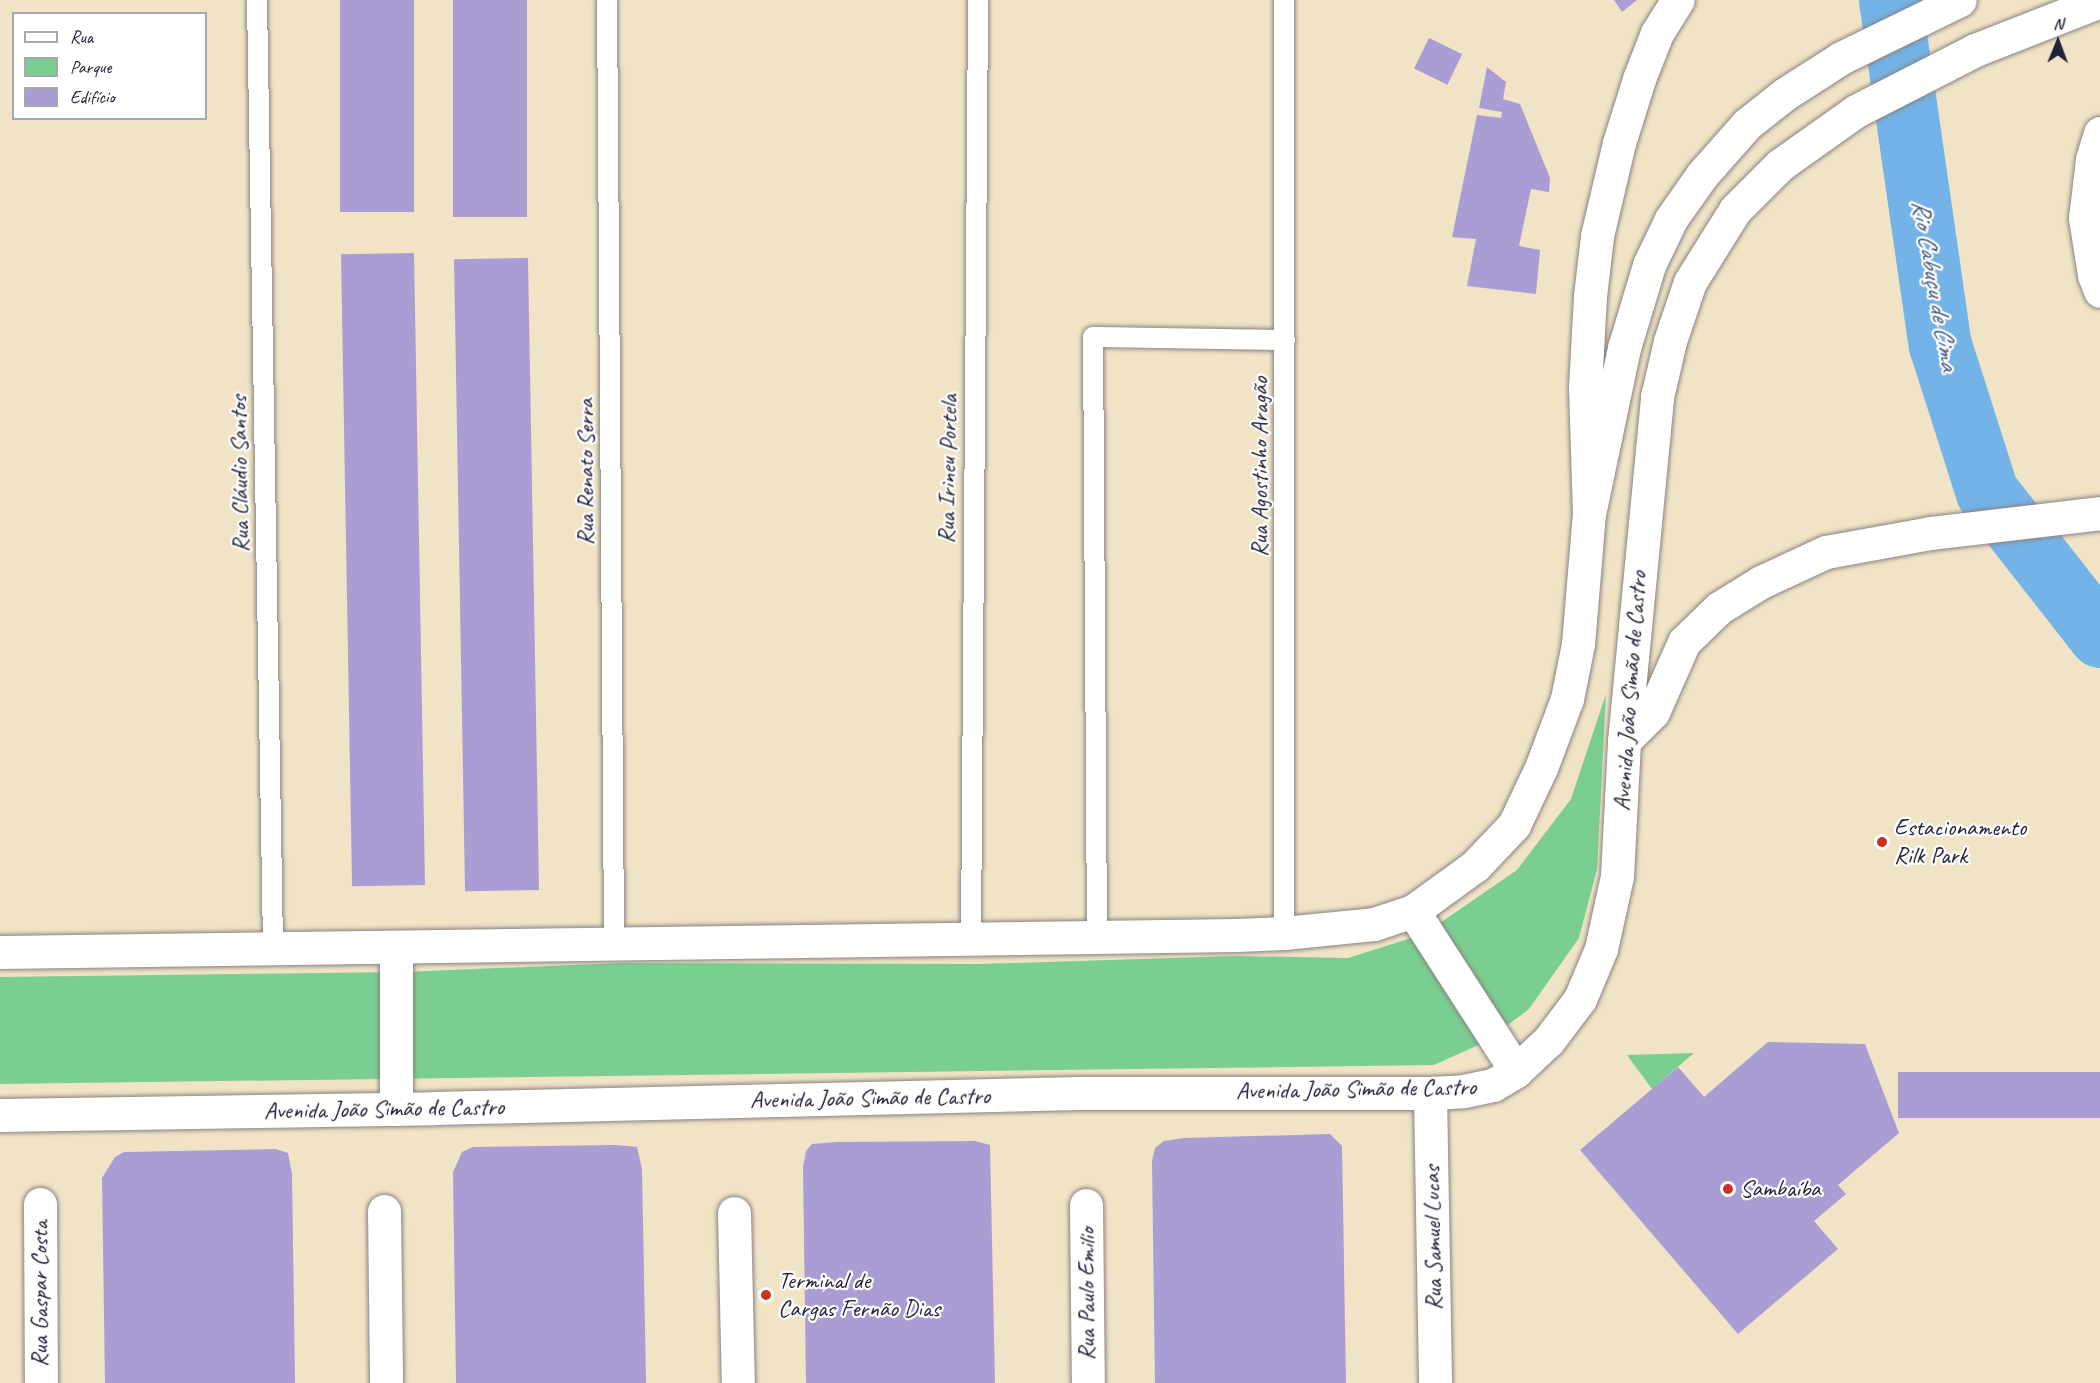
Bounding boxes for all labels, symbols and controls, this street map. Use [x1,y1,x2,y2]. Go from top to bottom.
legend [12,12,207,120]
north arrow [2028,12,2088,72]
text: N [2053,14,2063,34]
text: Rua [70,26,93,48]
text: Parque [70,56,111,78]
text: Edifício [70,86,115,108]
water label: Rio Cabuçu de Cima [1905,198,1965,372]
street label: Rua Agostinho Aragão [1246,377,1274,557]
street label: Rua Irineu Portela [932,394,964,544]
street label: Rua Cláudio Santos [224,395,256,553]
street label: Rua Renato Serra [572,399,600,545]
street label: Avenida João Simão de Castro [1607,570,1653,812]
place label: Estacionamento Rilk Park [1894,814,2026,870]
marker: Estacionamento Rilk Park [1875,835,1889,849]
street label: Avenida João Simão de Castro [1235,1072,1477,1106]
street label: Avenida João Simão de Castro [749,1081,991,1115]
street label: Avenida João Simão de Castro [263,1092,505,1126]
street label: Rua Samuel Lucas [1417,1166,1449,1310]
place label: Sambaíba [1740,1175,1821,1203]
marker: Sambaíba [1721,1182,1735,1196]
street label: Rua Gaspar Costa [26,1221,54,1367]
street label: Rua Paulo Emilio [1073,1228,1101,1360]
place label: Terminal de Cargas Fernão Dias [778,1267,940,1323]
marker: Terminal de Cargas Fernão Dias [759,1288,773,1302]

